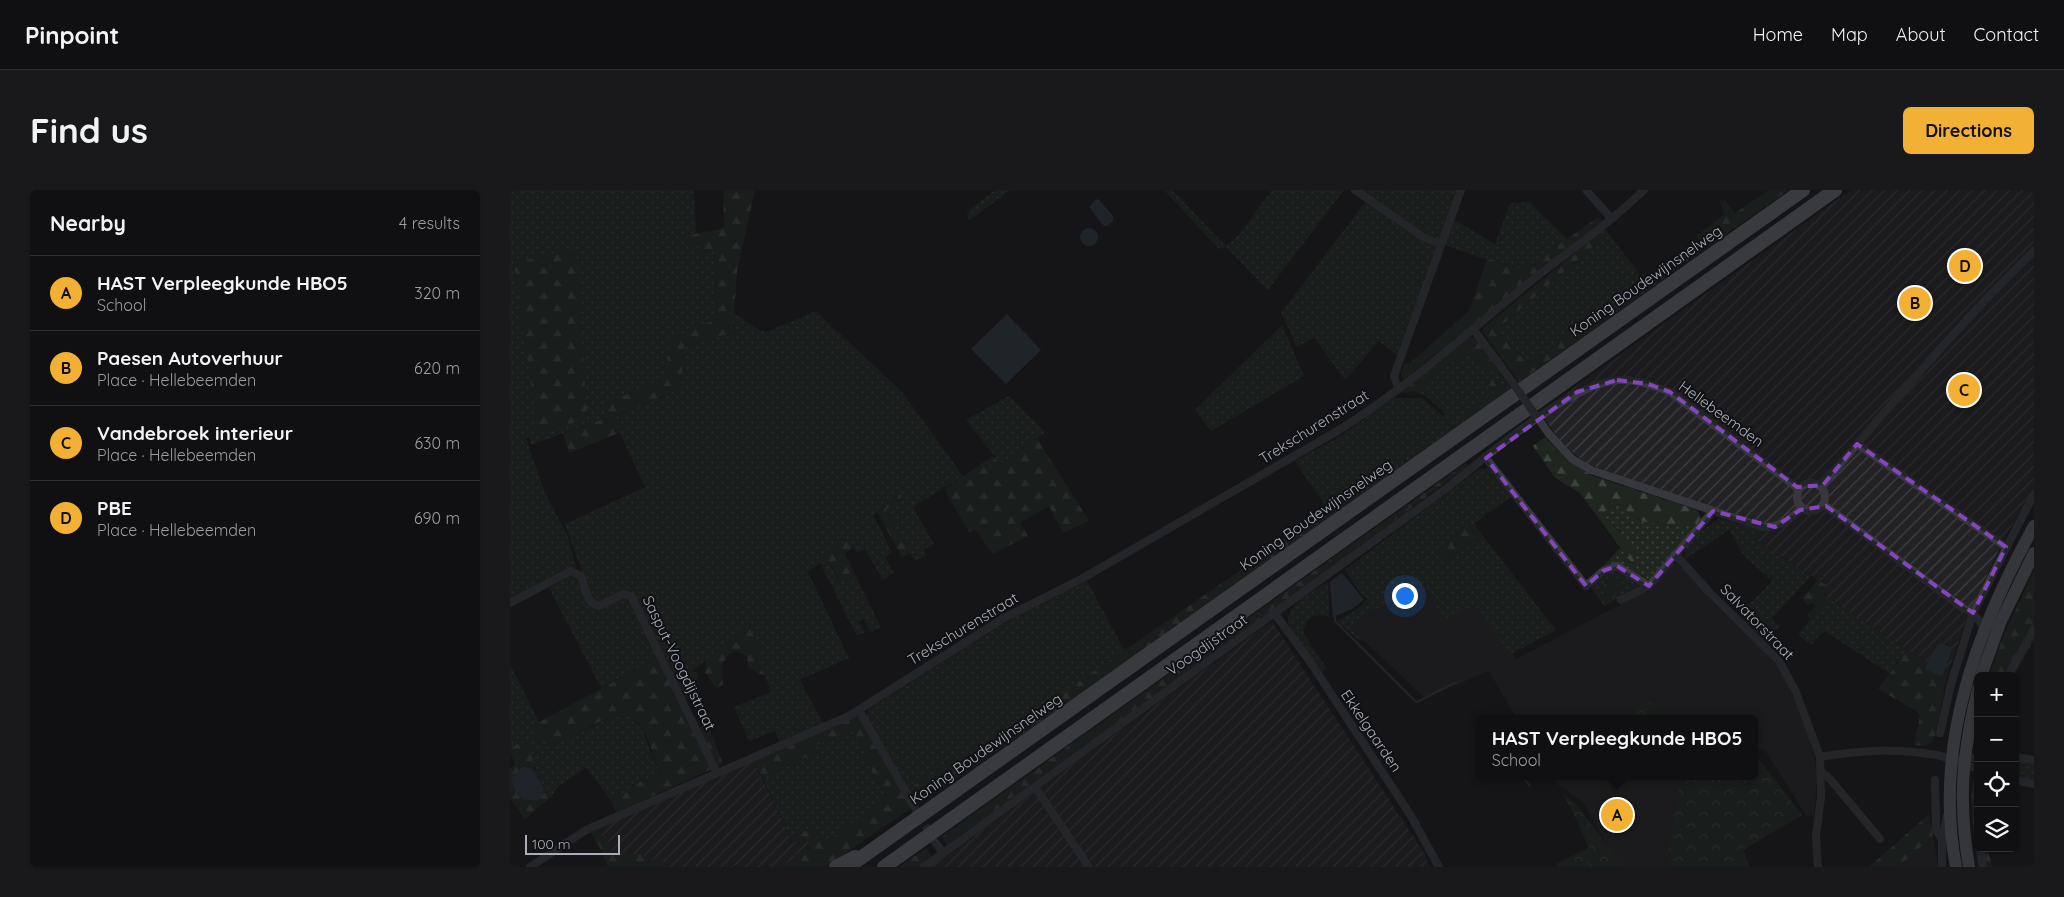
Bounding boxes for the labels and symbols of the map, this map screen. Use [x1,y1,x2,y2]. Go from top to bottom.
street label: Koning Boudewijnsnelweg [1566,221,1725,340]
pin: D [1949,247,1981,285]
pin: B [1899,284,1931,322]
pin: C [1948,371,1980,409]
street label: Hellebeemden [1675,376,1768,451]
street label: Trekschurenstraat [1255,385,1372,468]
street label: Koning Boudewijnsnelweg [1236,455,1395,574]
street label: Salvatorstraat [1716,580,1798,664]
your location [1392,583,1418,609]
street label: Trekschurenstraat [904,588,1021,669]
street label: Sasput-Voogdijstraat [639,592,720,733]
street label: Voogdijstraat [1163,610,1251,679]
street label: Ekkelgaarden [1337,686,1406,776]
street label: Koning Boudewijnsnelweg [906,689,1065,808]
pin: A [1601,796,1633,834]
scale bar [525,832,620,855]

